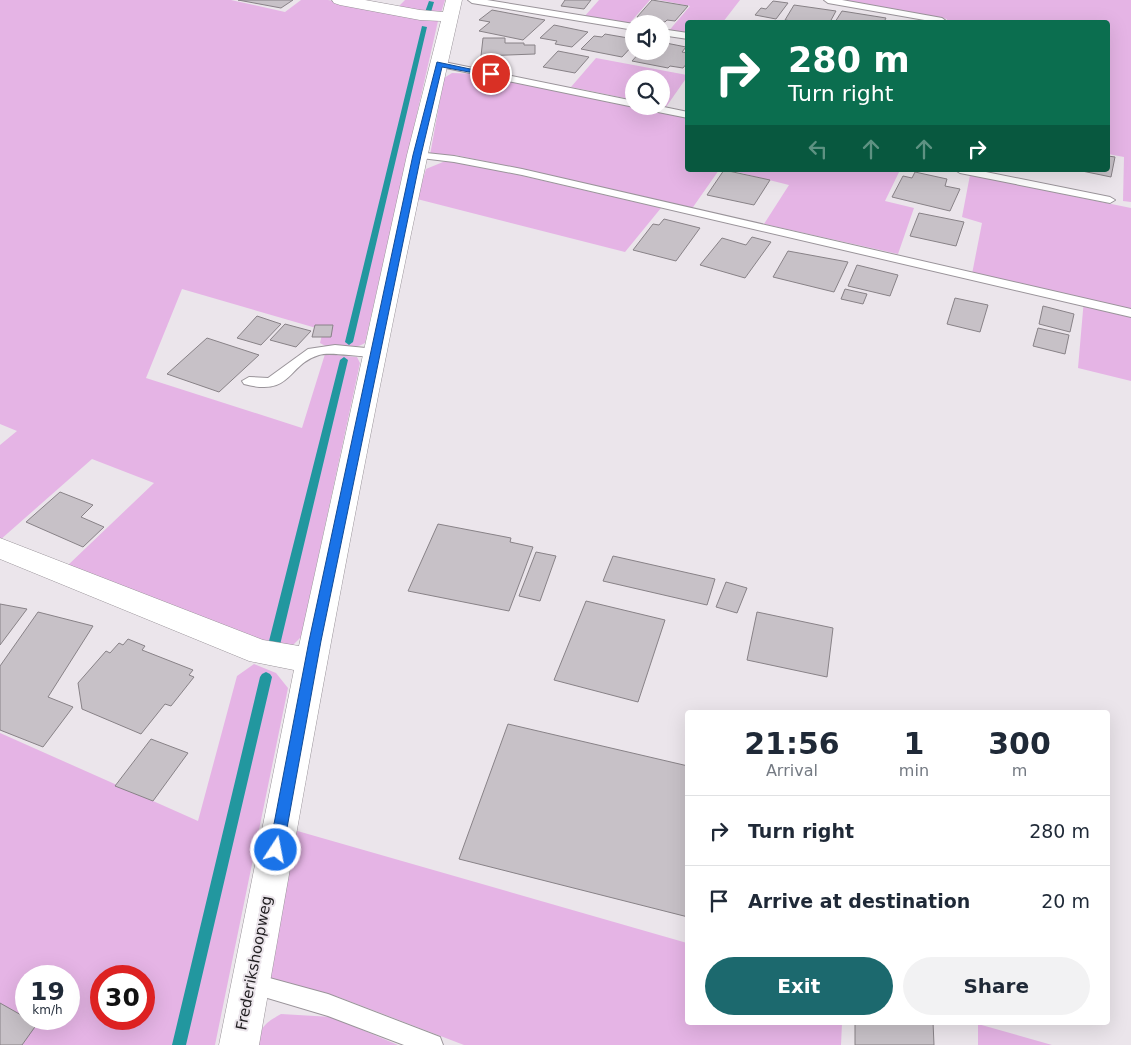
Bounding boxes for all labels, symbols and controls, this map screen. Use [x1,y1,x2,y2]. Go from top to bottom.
map controls [625,15,670,115]
button: sound [625,15,670,60]
icon: right [705,40,770,105]
text: 280 m [788,40,910,80]
pin [470,53,512,95]
icon: arrive [477,60,505,88]
button: search [625,70,670,115]
text: Turn right [788,81,893,106]
icon: left [804,135,832,163]
icon: ahead [857,135,885,163]
icon: ahead [910,135,938,163]
icon: right [963,135,991,163]
text: 21:56 [744,726,840,761]
text: 1 [903,726,924,761]
text: 300 [988,726,1051,761]
text: Arrival [766,761,818,780]
text: min [899,761,929,780]
text: m [1012,761,1027,780]
icon: right [705,817,733,845]
text: Turn right [748,820,854,842]
text: 280 m [1029,820,1090,842]
position arrow [249,823,301,875]
icon: arrive [705,887,733,915]
text: Arrive at destination [748,890,970,912]
text: 20 m [1041,890,1090,912]
street label: Frederikshoopweg [232,894,276,1032]
button: Exit [705,957,893,1015]
button: Share [903,957,1090,1015]
speed limit sign: 30 [90,965,155,1030]
text: 19 [30,977,65,1006]
text: km/h [32,1003,63,1017]

